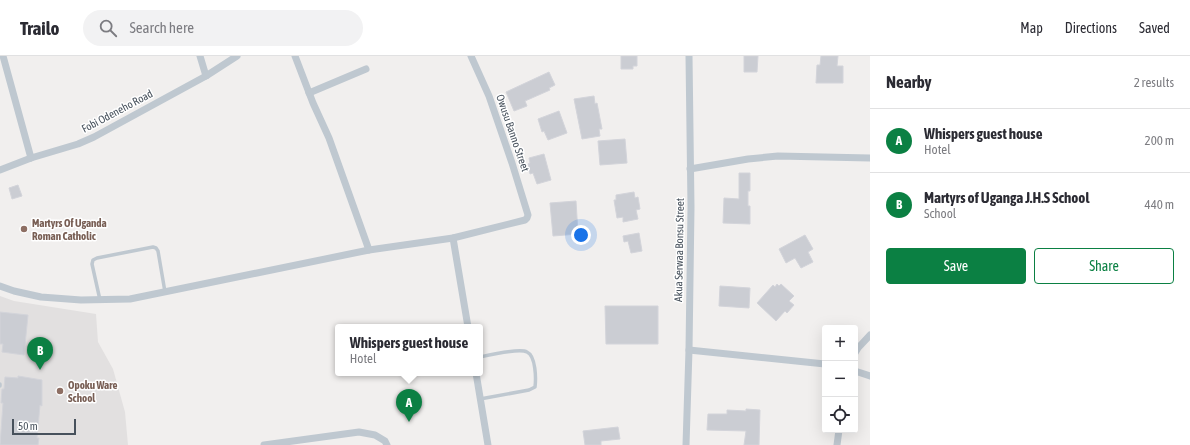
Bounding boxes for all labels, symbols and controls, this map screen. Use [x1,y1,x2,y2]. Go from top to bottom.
search box [83,10,363,46]
text: Trailo [20,17,59,39]
icon: search [97,17,119,39]
text: Search here [129,19,194,36]
text: Map [1020,20,1043,36]
text: Directions [1065,20,1117,36]
text: Saved [1139,20,1170,36]
text: Nearby [886,72,932,92]
text: 2 results [1134,75,1174,90]
street label: Fobi Odeneho Road [79,87,155,135]
street label: Owusu Banno Street [494,93,532,173]
text: Whispers guest house [924,125,1042,142]
text: A [896,133,902,148]
text: 200 m [1145,133,1174,148]
text: Hotel [924,142,951,157]
text: Martyrs of Uganga J.H.S School [924,189,1089,206]
text: B [896,197,902,212]
text: 440 m [1145,197,1174,212]
street label: Akua Serwaa Bonsu Street [672,198,686,302]
text: School [924,206,956,221]
place label: Martyrs Of Uganda Roman Catholic [32,217,107,242]
marker: Martyrs Of Uganda Roman Catholic [19,224,29,234]
your location [571,225,591,245]
button: Save [886,248,1026,284]
button: Share [1034,248,1174,284]
popup [335,324,483,376]
map controls [822,325,858,433]
button: + [822,325,858,361]
text: Whispers guest house [350,334,468,351]
pin: B [27,337,53,370]
text: Hotel [350,351,376,366]
button: − [822,361,858,397]
place label: Opoku Ware School [68,379,117,404]
marker: Opoku Ware School [55,386,65,396]
pin: A [396,389,422,422]
button: locate [822,397,858,433]
scale bar [12,417,76,436]
text: 50 m [18,420,38,432]

